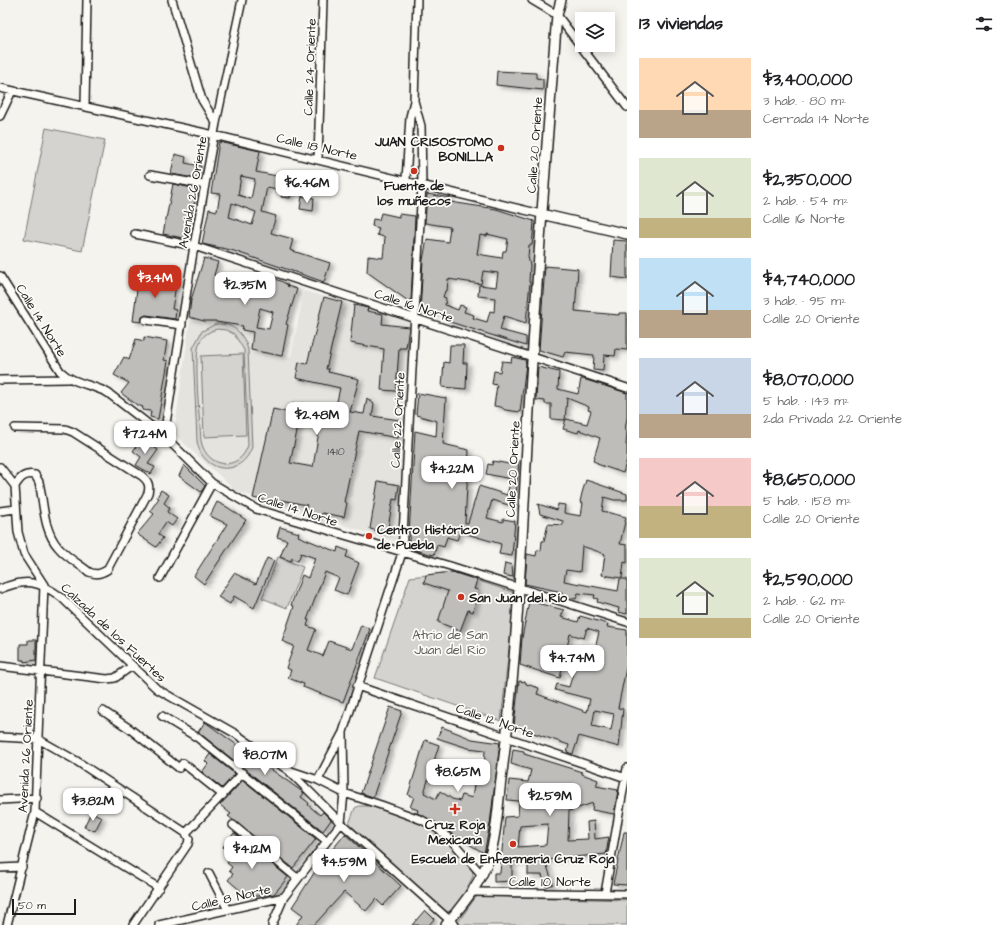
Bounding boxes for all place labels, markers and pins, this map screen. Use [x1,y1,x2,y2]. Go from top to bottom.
place label: JUAN CRISOSTOMO BONILLA [374,133,494,166]
marker: JUAN CRISOSTOMO BONILLA [496,143,506,153]
marker: Fuente de los muñecos [409,166,419,176]
pin: $6.46M [274,170,340,204]
place label: Fuente de los muñecos [377,177,451,210]
pin: $3.4M [127,265,183,299]
pin: $2.35M [212,272,278,306]
pin: $2.48M [284,402,350,436]
pin: $7.24M [112,421,178,455]
pin: $4.22M [419,456,485,490]
place label: Centro Histórico de Puebla [376,521,479,554]
marker: Centro Histórico de Puebla [364,531,374,541]
place label: San Juan del Río [468,589,568,607]
marker: San Juan del Río [456,592,466,602]
pin: $4.74M [539,645,605,679]
pin: $8.07M [232,742,298,776]
pin: $8.65M [425,759,491,793]
pin: $2.59M [517,783,583,817]
pin: $3.82M [60,788,126,822]
marker: Cruz Roja Mexicana [449,803,461,815]
place label: Cruz Roja Mexicana [425,816,485,849]
pin: $4.12M [219,836,285,870]
marker: Escuela de Enfermeria Cruz Roja [508,839,518,849]
pin: $4.59M [311,849,377,883]
place label: Escuela de Enfermeria Cruz Roja [411,850,615,869]

